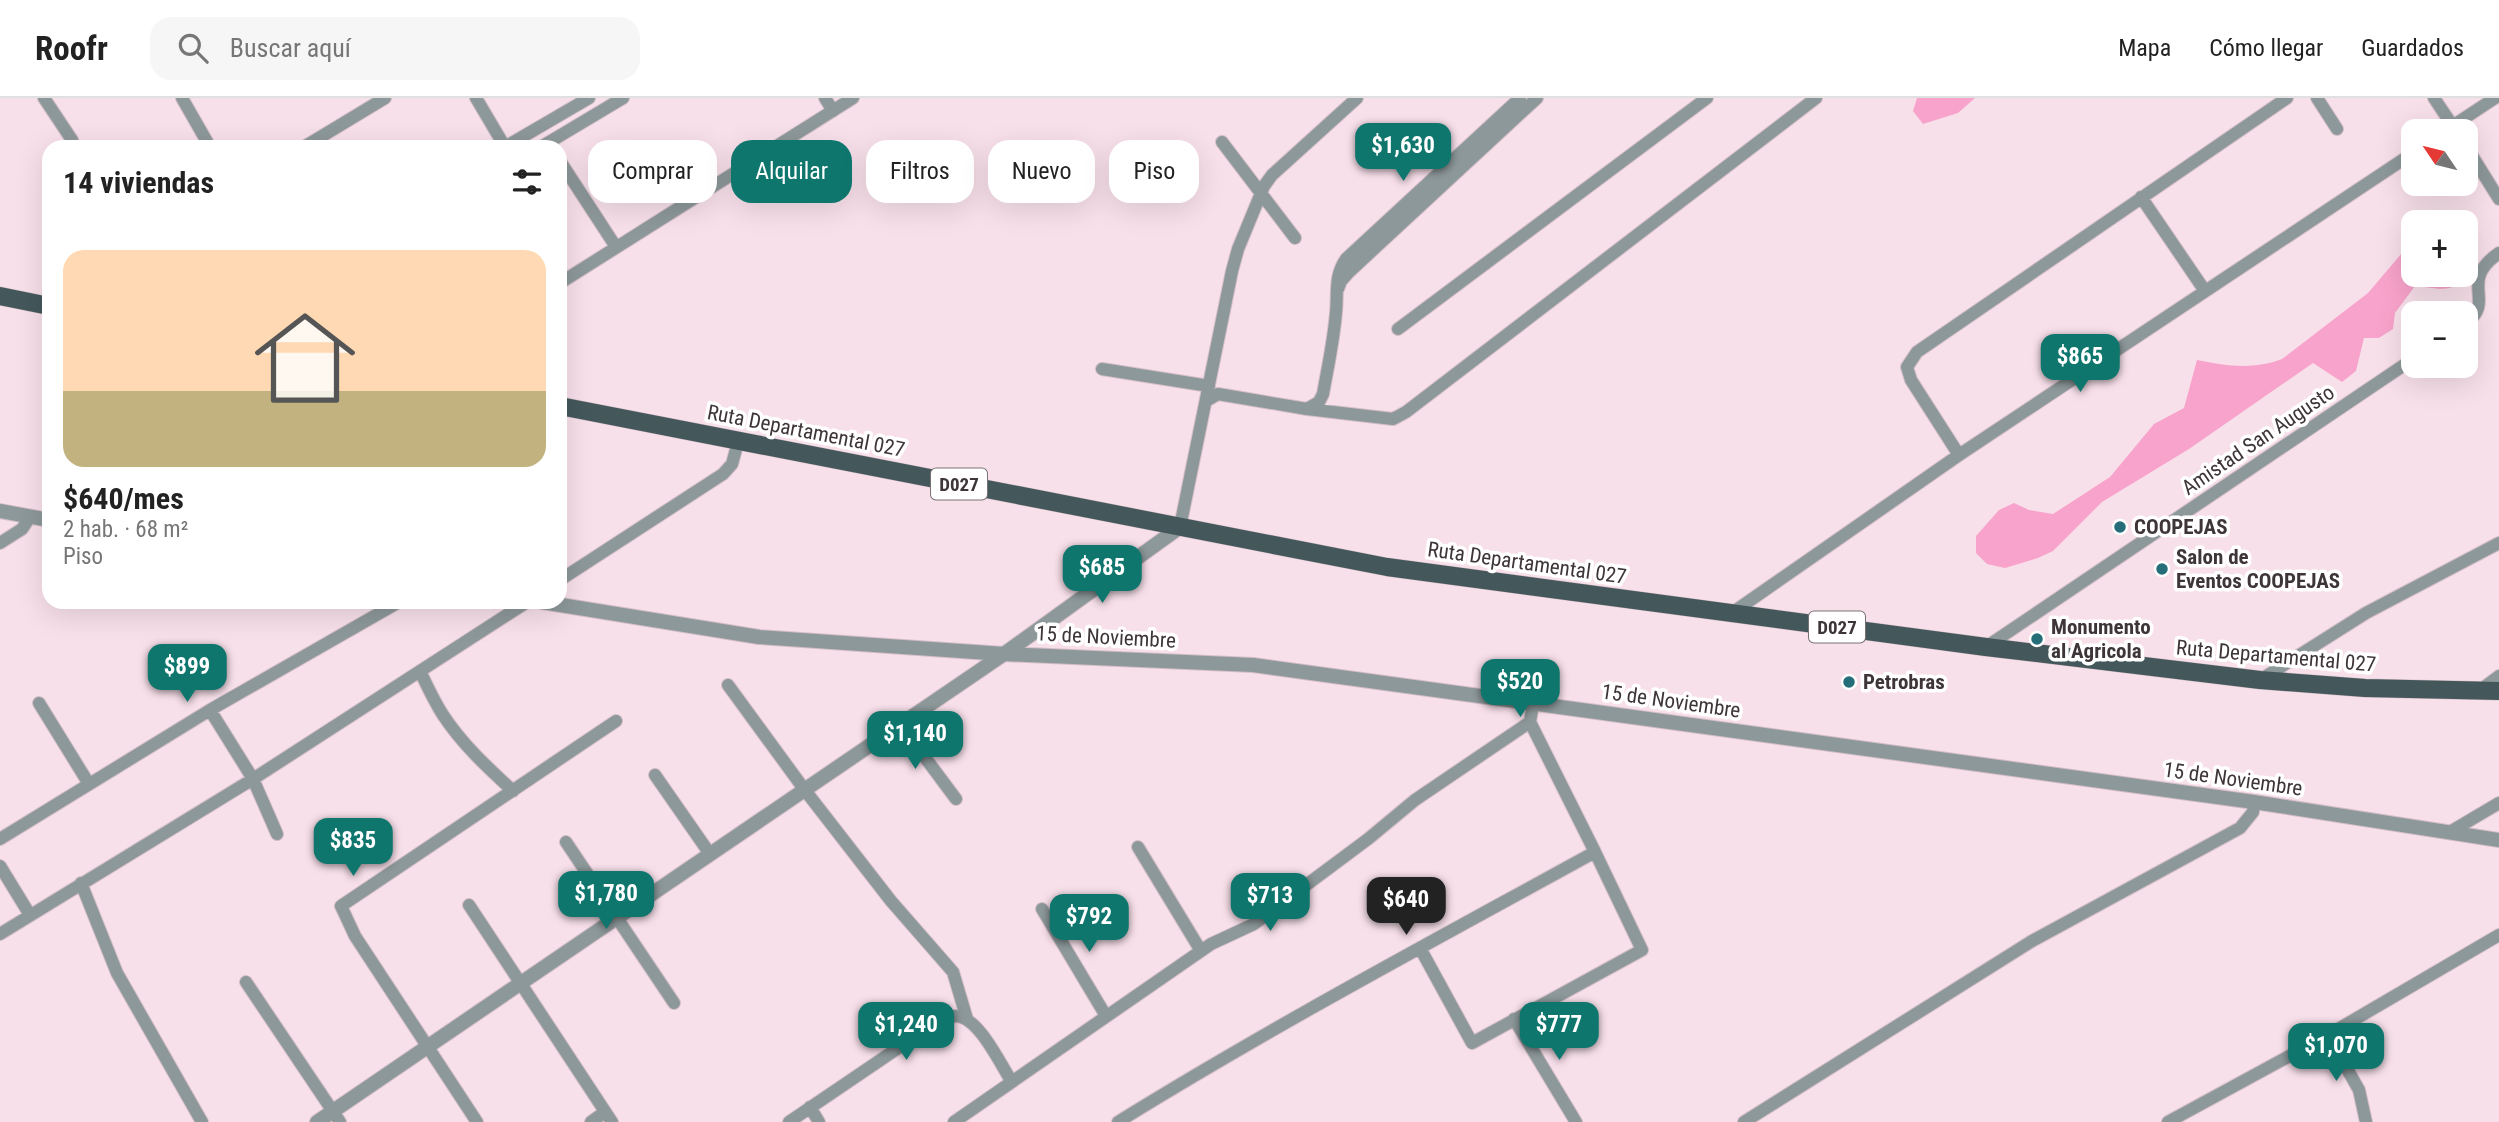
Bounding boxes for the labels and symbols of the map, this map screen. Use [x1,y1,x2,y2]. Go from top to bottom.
north arrow [2401,119,2478,196]
pin: $1,630 [1346,123,1460,183]
pin: $865 [2039,334,2121,394]
street label: Amistad San Augusto [2177,380,2339,500]
street label: Ruta Departamental 027 [705,400,907,462]
road number: D027 [931,468,987,500]
place label: COOPEJAS [2134,515,2228,539]
marker: COOPEJAS [2112,519,2128,535]
street label: Ruta Departamental 027 [1426,537,1628,589]
place label: Salon de Eventos COOPEJAS [2176,545,2340,593]
pin: $685 [1061,546,1143,605]
marker: Salon de Eventos COOPEJAS [2154,561,2170,577]
road number: D027 [1809,612,1865,642]
place label: Monumento al Agricola [2051,615,2151,663]
street label: 15 de Noviembre [1036,621,1177,653]
marker: Monumento al Agricola [2029,631,2045,647]
street label: Ruta Departamental 027 [2175,635,2377,677]
pin: $899 [146,644,228,704]
pin: $520 [1479,660,1561,719]
place label: Petrobras [1863,670,1945,694]
marker: Petrobras [1841,674,1857,690]
street label: 15 de Noviembre [1600,679,1742,723]
pin: $1,140 [858,712,972,771]
street label: 15 de Noviembre [2162,757,2304,801]
pin: $835 [312,818,394,878]
pin: $1,780 [549,872,663,931]
pin: $713 [1229,874,1311,933]
pin: $640 [1365,878,1447,937]
pin: $792 [1048,894,1130,954]
pin: $1,240 [849,1002,963,1062]
pin: $777 [1518,1002,1600,1062]
pin: $1,070 [2279,1024,2393,1083]

